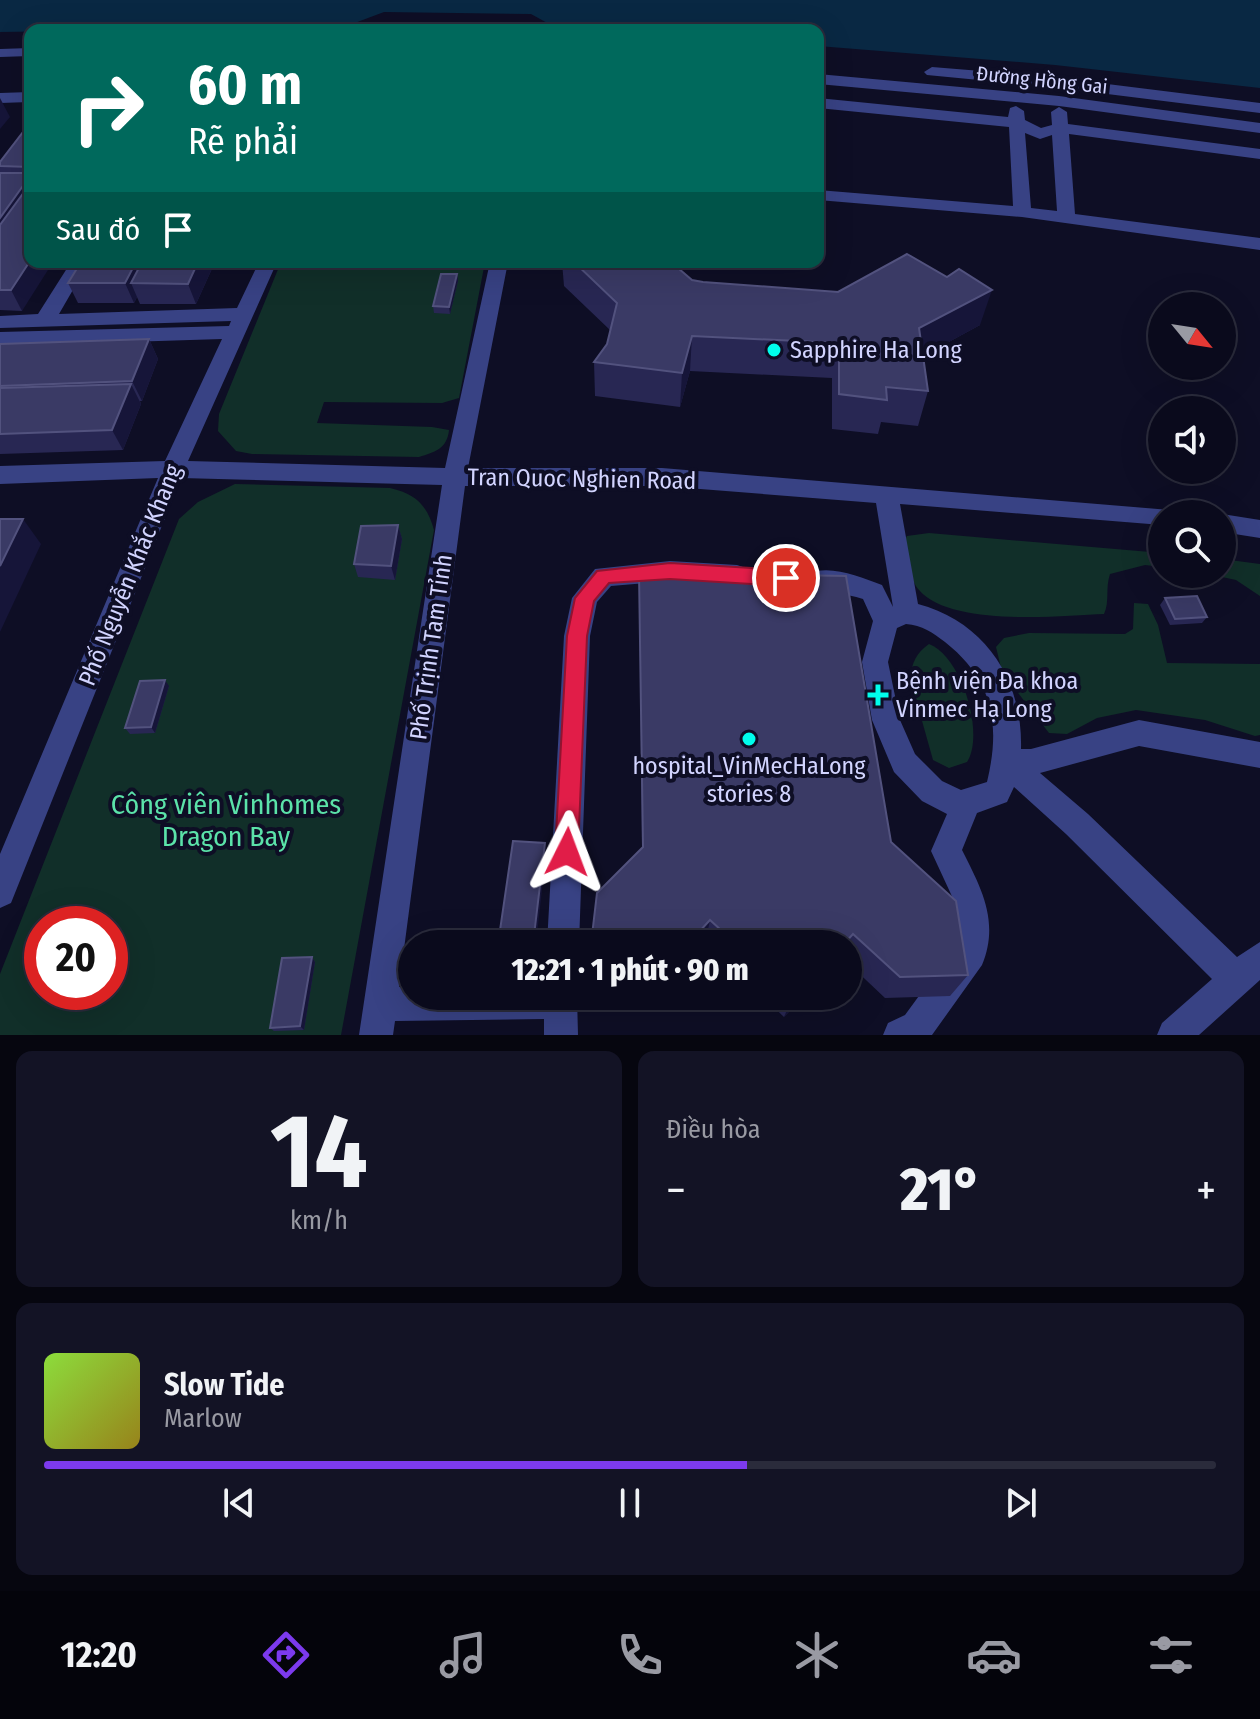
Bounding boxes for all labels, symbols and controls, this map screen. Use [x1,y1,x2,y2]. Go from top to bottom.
text: 60 m [188,52,302,119]
icon: right [56,56,160,160]
street label: Đường Hồng Gai [975,61,1109,99]
text: Rẽ phải [188,120,298,164]
icon: arrive [156,208,200,252]
text: Sau đó [56,212,140,248]
north arrow [1148,292,1236,380]
map controls [1148,292,1236,588]
place label: Sapphire Ha Long [790,336,962,364]
marker: Sapphire Ha Long [765,341,783,359]
button: sound [1148,396,1236,484]
street label: Phố Nguyễn Khắc Khang [72,459,187,690]
street label: Tran Quoc Nghien Road [467,463,697,495]
button: search [1148,500,1236,588]
pin [752,544,820,612]
street label: Phố Trịnh Tam Tỉnh [404,552,458,742]
icon: arrive [764,556,808,600]
place label: Bệnh viện Đa khoa Vinmec Hạ Long [896,667,1078,723]
marker: Bệnh viện Đa khoa Vinmec Hạ Long [867,684,889,706]
marker: hospital_VinMecHaLong stories 8 [740,730,758,748]
place label: hospital_VinMecHaLong stories 8 [632,752,866,808]
park label: Công viên Vinhomes Dragon Bay [111,788,341,853]
position arrow [525,810,609,894]
speed limit sign: 20 [24,906,128,1010]
text: 12:21 · 1 phút · 90 m [511,952,749,988]
text: 14 [270,1090,368,1215]
text: Điều hòa [666,1114,760,1145]
text: 21° [900,1154,982,1226]
text: − [666,1164,686,1217]
text: + [1196,1164,1216,1217]
text: km/h [290,1205,348,1236]
text: Slow Tide [164,1367,285,1403]
text: Marlow [164,1403,242,1434]
icon: previous [217,1481,261,1525]
icon: pause [608,1481,652,1525]
icon: next [999,1481,1043,1525]
icon: directions [258,1627,314,1683]
icon: music [435,1627,491,1683]
icon: phone [612,1627,668,1683]
icon: climate [789,1627,845,1683]
icon: car [966,1627,1022,1683]
icon: filters [1143,1627,1199,1683]
text: 12:20 [61,1633,137,1677]

